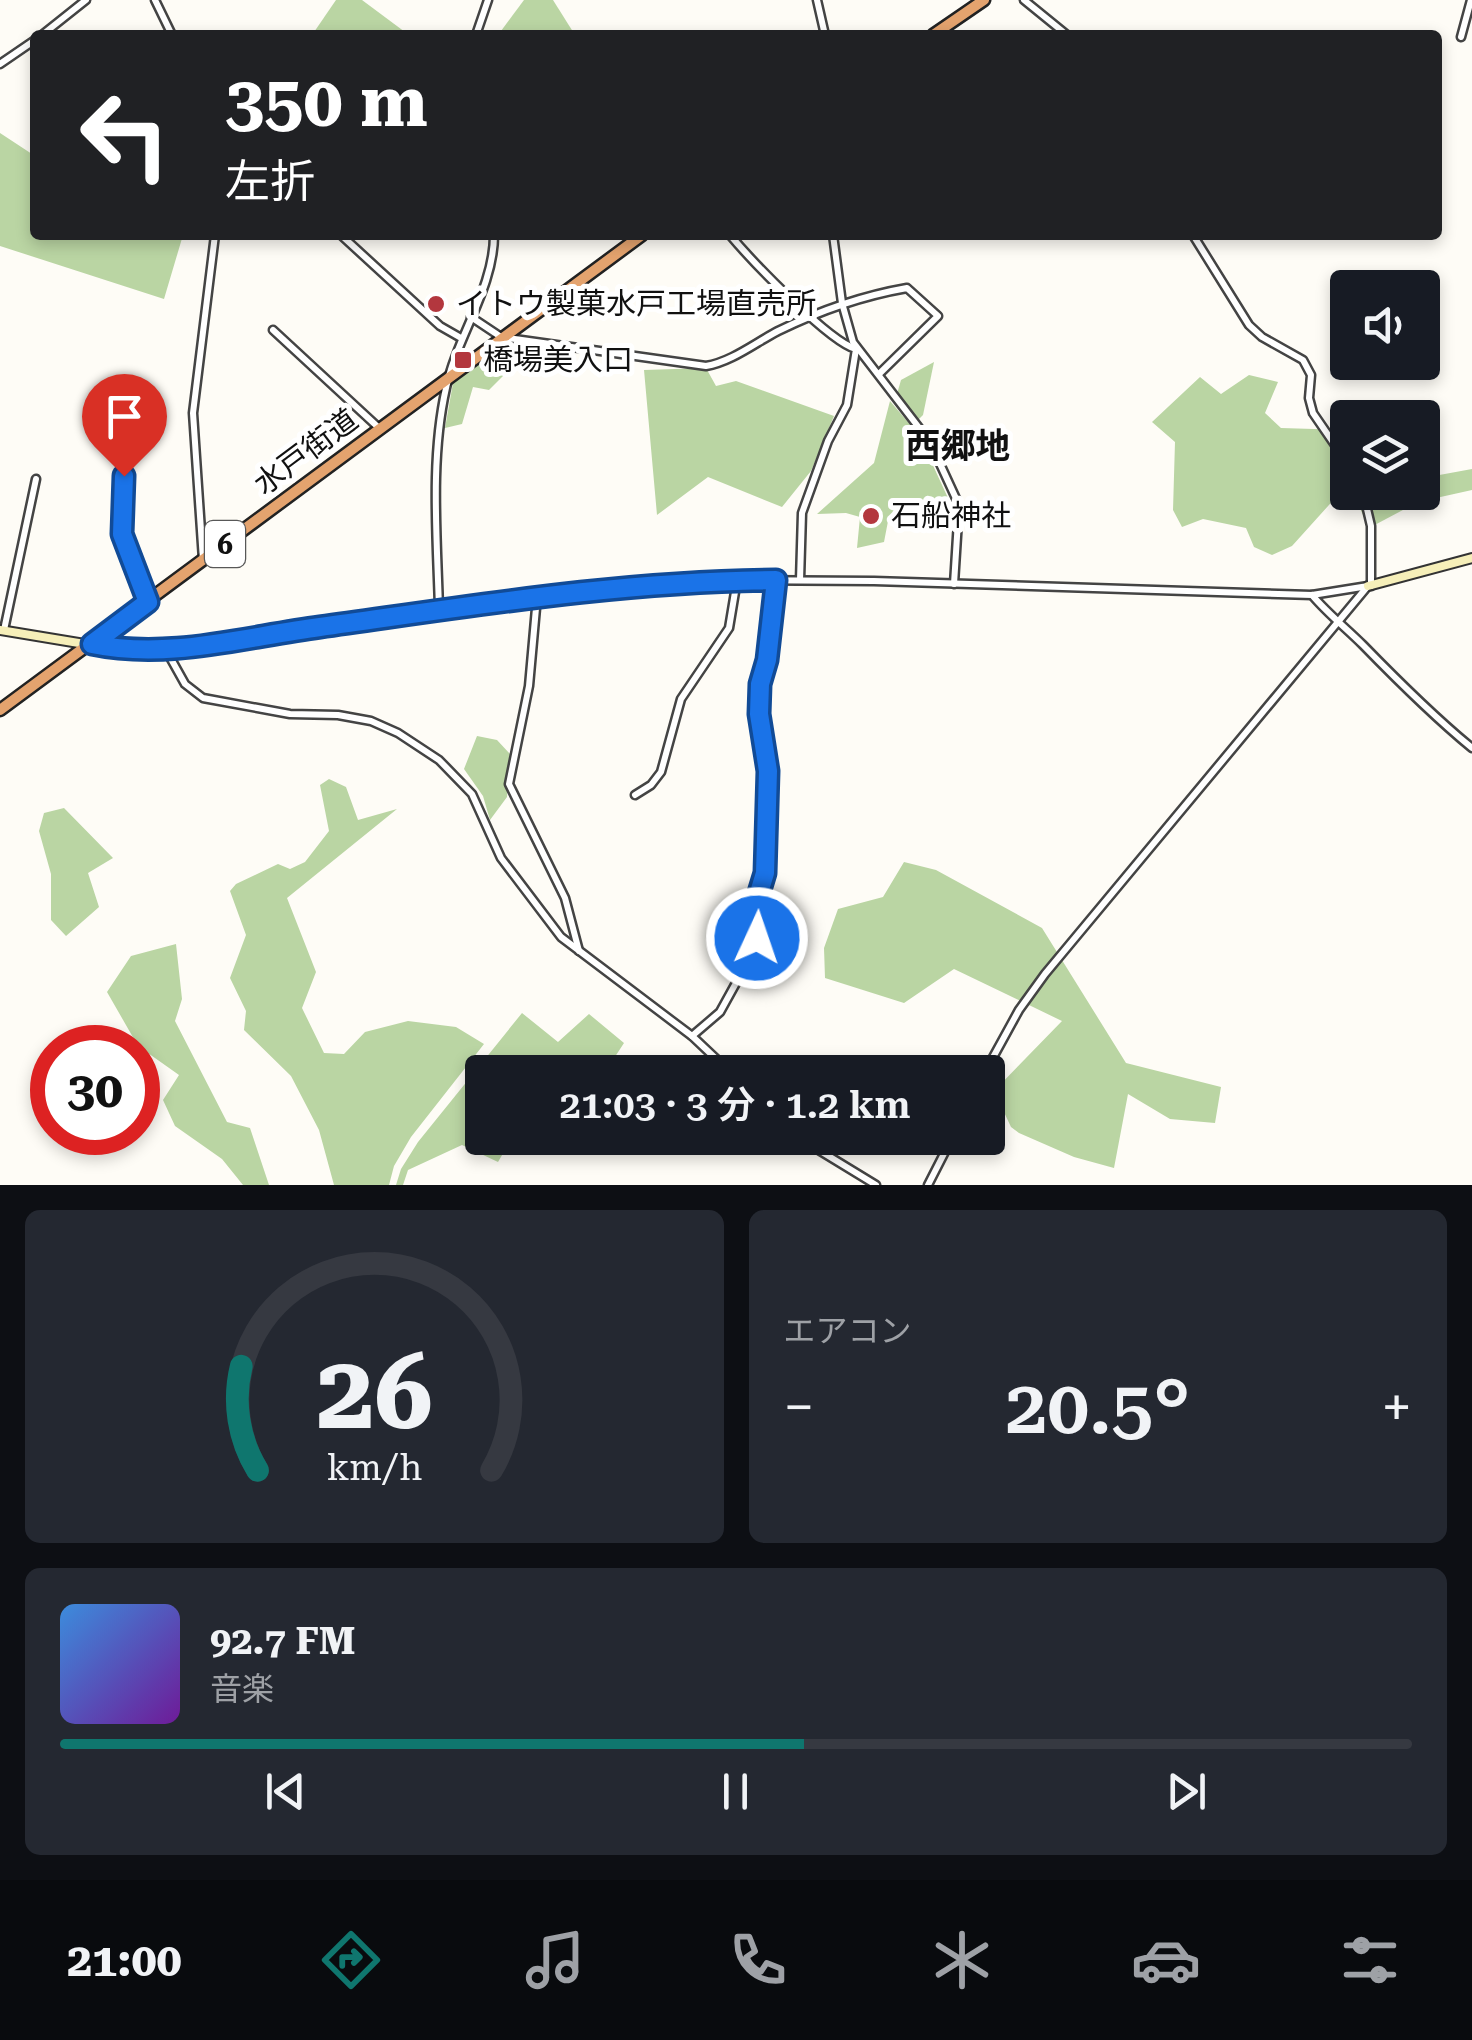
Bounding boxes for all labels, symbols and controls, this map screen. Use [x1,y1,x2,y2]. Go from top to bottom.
text: 350 m [225,61,428,143]
icon: left [60,70,190,200]
text: 左折 [225,155,315,208]
map controls [1330,270,1440,510]
button: sound [1330,270,1440,380]
place label: イトウ製菓水戸工場直売所 [456,286,816,321]
marker: イトウ製菓水戸工場直売所 [425,293,447,315]
place label: 橋場美入口 [483,342,633,377]
marker: 橋場美入口 [452,349,474,371]
pin [82,374,167,477]
icon: arrive [97,389,152,444]
button: layers [1330,400,1440,510]
street label: 水戸街道 [247,402,364,502]
district label: 西郷地 [905,426,1011,467]
place label: 石船神社 [891,498,1011,533]
marker: 石船神社 [860,505,882,527]
road number: 6 [205,521,245,567]
position arrow [705,886,809,990]
speed limit sign: 30 [30,1025,160,1155]
text: 21:03 · 3 分 · 1.2 km [560,1083,910,1127]
text: エアコン [784,1312,912,1350]
text: 26 [316,1332,432,1453]
text: 20.5° [1005,1363,1190,1451]
text: − [784,1375,814,1439]
text: + [1381,1375,1412,1439]
text: km/h [326,1447,422,1489]
text: 92.7 FM [210,1619,356,1663]
text: 音楽 [210,1670,274,1708]
icon: previous [258,1764,313,1819]
icon: pause [708,1764,763,1819]
icon: next [1159,1764,1214,1819]
icon: directions [316,1925,386,1995]
icon: music [520,1925,590,1995]
icon: phone [723,1925,793,1995]
icon: climate [927,1925,997,1995]
icon: car [1131,1925,1201,1995]
icon: filters [1335,1925,1405,1995]
text: 21:00 [67,1934,182,1987]

